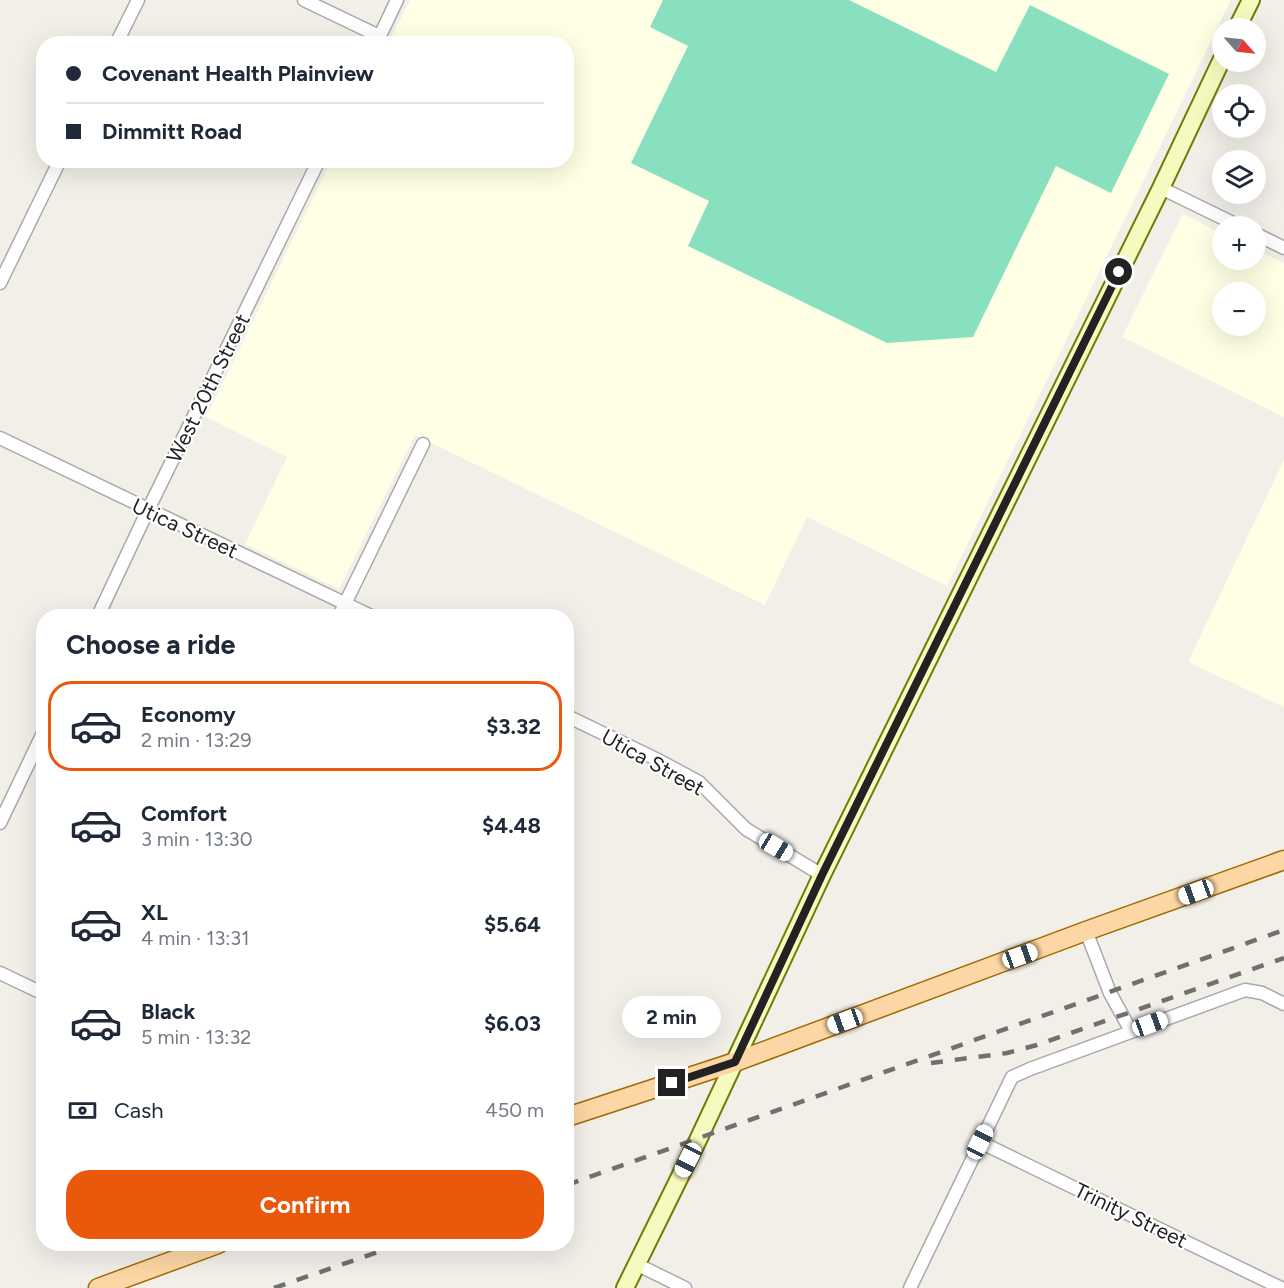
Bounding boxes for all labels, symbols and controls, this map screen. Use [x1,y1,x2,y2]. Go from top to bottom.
north arrow [1212,18,1266,72]
map controls [1212,18,1266,336]
text: Covenant Health Plainview [102,60,374,87]
button: locate [1212,84,1266,138]
text: Dimmitt Road [102,118,242,145]
button: layers [1212,150,1266,204]
button: + [1212,216,1266,270]
route start [1105,258,1132,285]
button: − [1212,282,1266,336]
street label: West 20th Street [161,309,255,467]
street label: Utica Street [128,493,242,563]
text: Choose a ride [66,628,235,661]
icon: car [69,699,123,753]
text: Economy [141,701,236,728]
text: $3.32 [486,713,541,740]
street label: Utica Street [597,724,709,801]
text: 2 min · 13:29 [141,728,252,752]
icon: car [69,798,123,852]
text: Comfort [141,800,227,827]
text: $4.48 [482,812,541,839]
text: 3 min · 13:30 [141,827,253,851]
car [756,830,796,864]
car [1176,877,1216,907]
icon: car [69,897,123,951]
text: XL [141,899,168,926]
text: $5.64 [484,911,541,938]
text: 4 min · 13:31 [141,926,249,950]
car [1000,941,1040,971]
icon: car [69,996,123,1050]
callout: 2 min [622,996,722,1038]
text: Black [141,998,195,1025]
text: 2 min [646,1005,697,1029]
car [825,1006,865,1036]
car [1130,1009,1170,1039]
text: $6.03 [484,1010,541,1037]
text: 5 min · 13:32 [141,1025,251,1049]
route end [658,1069,685,1096]
icon: cash [66,1094,99,1127]
text: Cash [114,1097,164,1124]
text: 450 m [485,1098,544,1122]
car [964,1122,996,1162]
car [672,1140,704,1180]
button: Confirm [66,1170,544,1239]
street label: Trinity Street [1071,1177,1191,1253]

